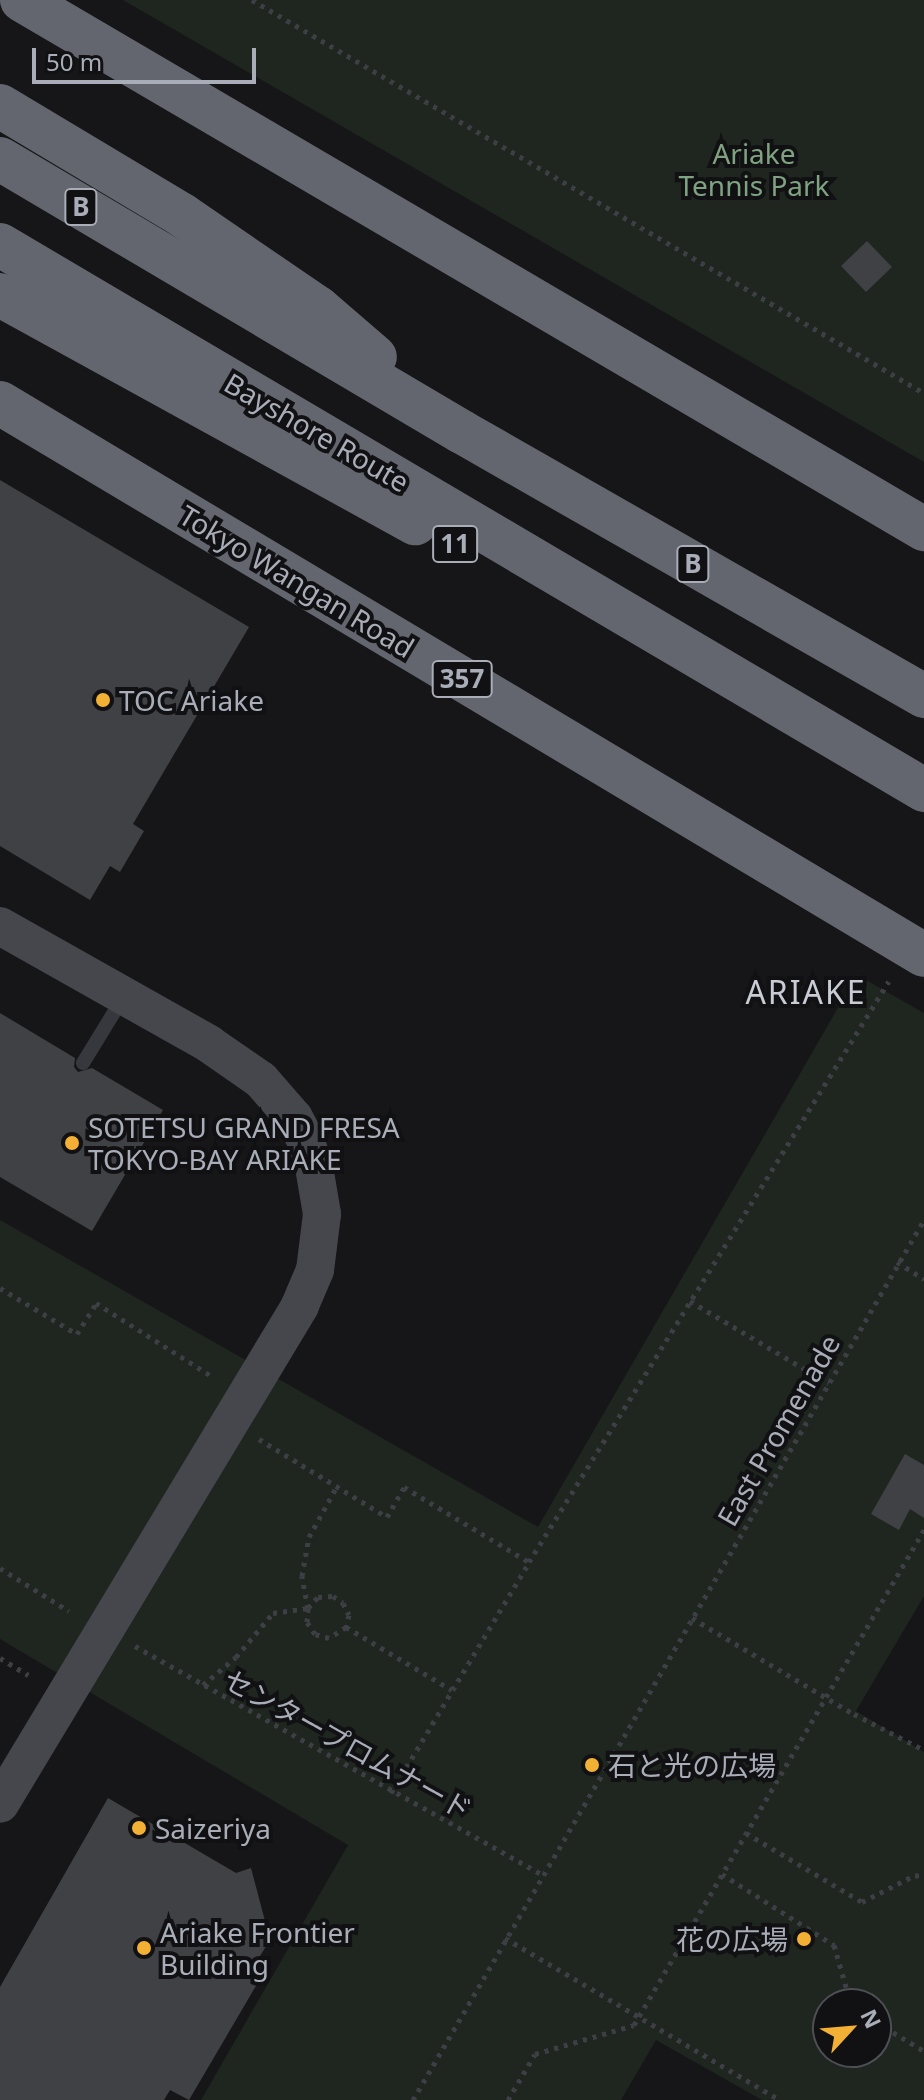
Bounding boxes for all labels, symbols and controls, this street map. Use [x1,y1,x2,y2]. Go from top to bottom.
scale bar [36,32,260,82]
text: 50 m [46,45,102,78]
park label: Ariake Tennis Park [678,136,830,202]
road number: B [63,185,99,229]
street label: Bayshore Route [219,366,415,498]
street label: Tokyo Wangan Road [174,498,420,664]
road number: 11 [431,522,479,566]
road number: B [675,542,711,586]
road number: 357 [430,657,494,701]
place label: TOC Ariake [119,683,264,717]
marker: TOC Ariake [94,691,112,709]
district label: ARIAKE [745,973,867,1011]
place label: SOTETSU GRAND FRESA TOKYO-BAY ARIAKE [88,1110,400,1176]
marker: SOTETSU GRAND FRESA TOKYO-BAY ARIAKE [63,1134,81,1152]
street label: East Promenade [710,1329,846,1531]
street label: センタープロムナード [217,1661,479,1827]
place label: 石と光の広場 [608,1748,776,1782]
marker: 石と光の広場 [583,1756,601,1774]
place label: Saizeriya [155,1811,271,1845]
marker: Saizeriya [130,1819,148,1837]
place label: Ariake Frontier Building [160,1915,355,1981]
place label: 花の広場 [676,1922,788,1956]
marker: 花の広場 [795,1930,813,1948]
marker: Ariake Frontier Building [135,1939,153,1957]
north arrow [812,1988,892,2068]
text: N [854,2004,889,2033]

